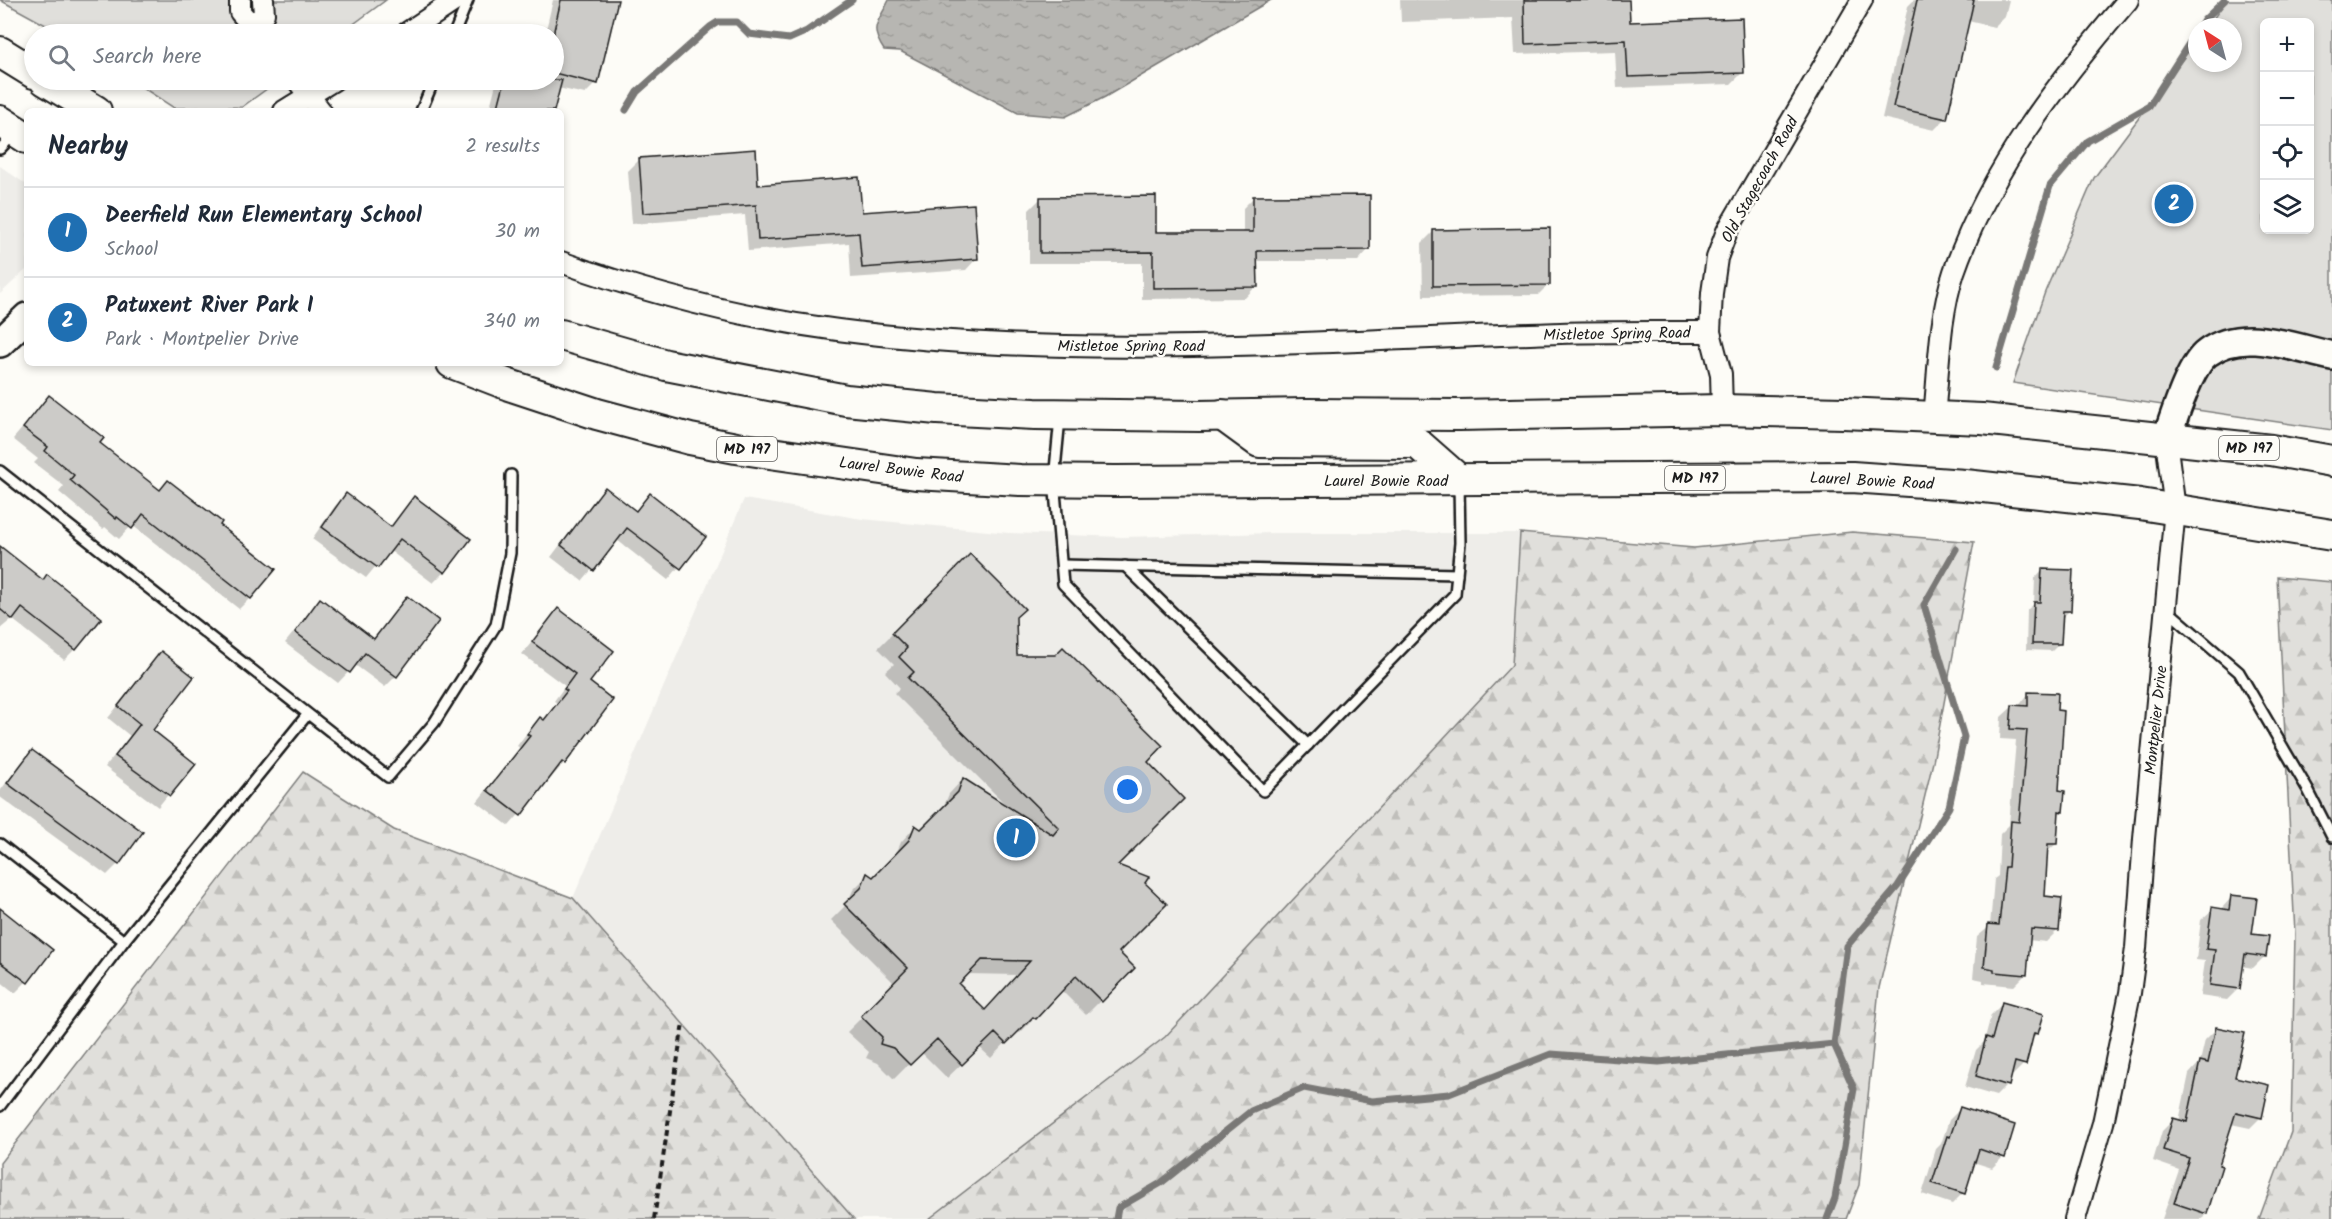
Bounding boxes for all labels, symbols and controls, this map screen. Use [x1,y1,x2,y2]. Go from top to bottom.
north arrow [2188,18,2242,72]
map controls [2260,18,2314,234]
button: + [2260,18,2314,72]
search box [24,24,564,90]
text: Search here [93,40,201,75]
icon: search [45,41,78,74]
button: − [2260,72,2314,126]
street label: Old Stagecoach Road [1715,111,1806,248]
text: Nearby [48,126,128,168]
button: locate [2260,126,2314,180]
text: 2 results [465,131,540,163]
button: layers [2260,180,2314,234]
pin: 2 [2154,182,2194,226]
text: Deerfield Run Elementary School [105,199,422,234]
text: 1 [64,216,71,248]
text: 30 m [495,216,540,248]
text: School [105,234,158,266]
text: Patuxent River Park I [105,289,313,324]
text: 2 [62,306,73,338]
text: 340 m [484,306,540,338]
street label: Mistletoe Spring Road [1543,321,1692,348]
text: Park · Montpelier Drive [105,324,299,356]
street label: Mistletoe Spring Road [1057,334,1206,359]
road number: MD 197 [2219,436,2279,460]
road number: MD 197 [717,437,777,461]
street label: Laurel Bowie Road [838,450,965,491]
road number: MD 197 [1665,466,1725,490]
street label: Laurel Bowie Road [1809,466,1936,497]
street label: Laurel Bowie Road [1324,469,1449,494]
street label: Montpelier Drive [2138,664,2175,776]
your location [1113,775,1142,804]
pin: 1 [996,816,1036,860]

